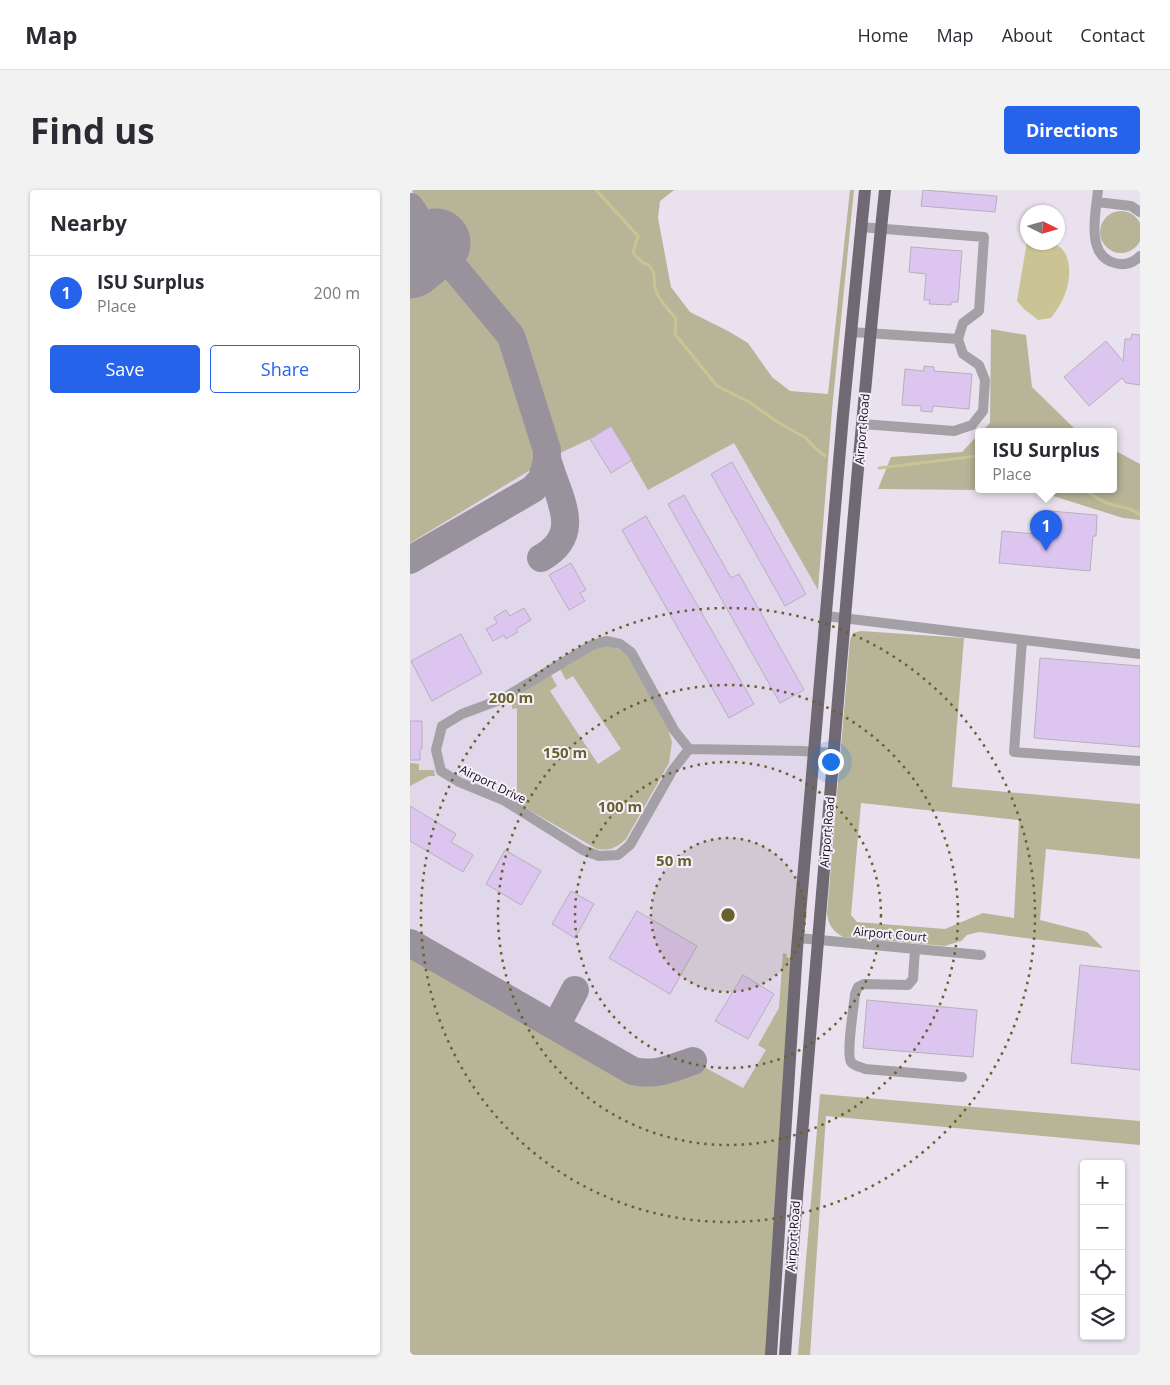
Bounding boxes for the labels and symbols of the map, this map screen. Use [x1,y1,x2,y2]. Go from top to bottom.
north arrow [1020,205,1065,250]
street label: Airport Road [850,393,874,465]
pin: 1 [1030,510,1062,551]
text: 200 m [489,687,533,707]
text: 150 m [543,742,587,762]
your location [818,749,844,775]
street label: Airport Drive [457,761,529,807]
text: 100 m [598,796,642,816]
street label: Airport Road [815,796,839,868]
text: 50 m [656,850,692,870]
centre of rings [719,906,737,924]
street label: Airport Court [853,922,927,946]
street label: Airport Road [782,1200,804,1272]

